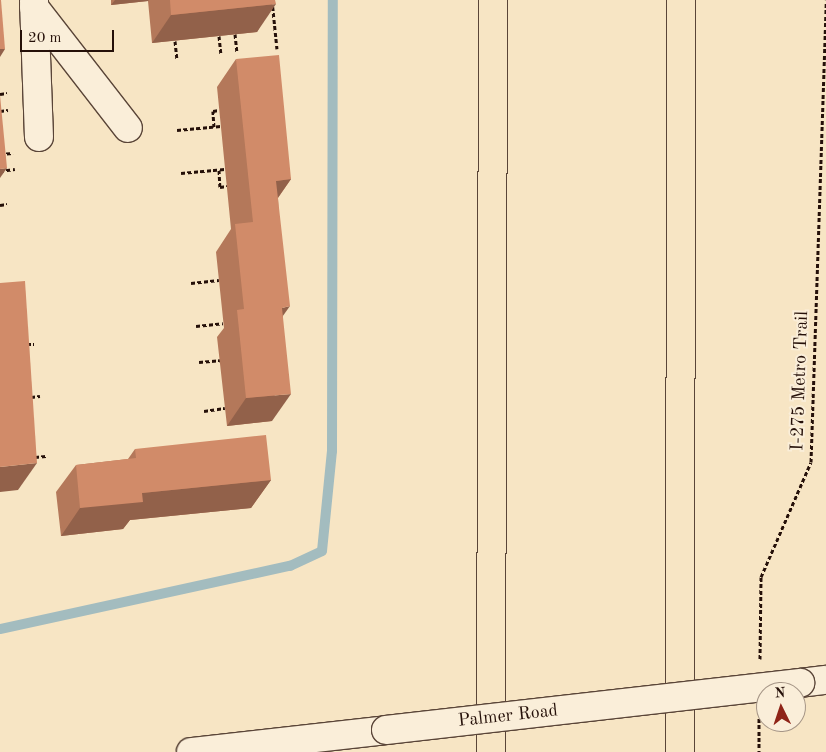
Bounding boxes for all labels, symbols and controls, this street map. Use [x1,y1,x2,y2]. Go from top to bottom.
scale bar [22,20,116,52]
text: 20 m [28,31,62,46]
street label: I-275 Metro Trail [787,311,813,451]
north arrow [756,682,806,732]
text: N [774,686,786,700]
street label: Palmer Road [457,700,559,732]

